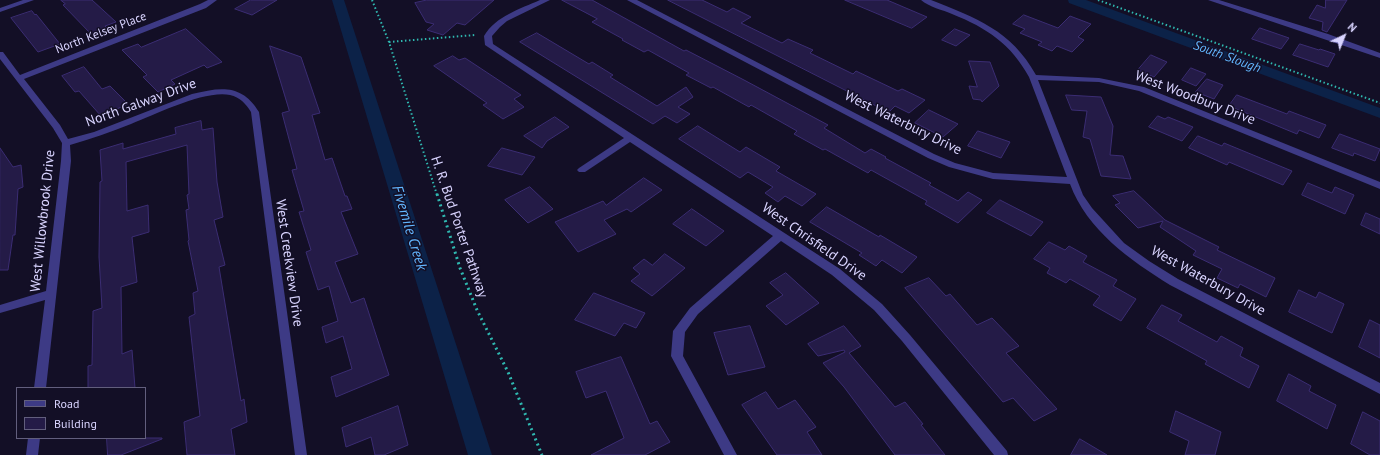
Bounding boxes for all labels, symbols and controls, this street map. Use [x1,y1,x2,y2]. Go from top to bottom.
street label: North Kelsey Place [54,9,148,57]
north arrow [1324,16,1364,56]
text: N [1345,20,1360,35]
water label: South Slough [1191,38,1263,76]
street label: West Woodbury Drive [1132,67,1258,129]
street label: North Galway Drive [83,75,199,131]
street label: West Waterbury Drive [842,87,964,159]
street label: West Willowbrook Drive [27,149,59,293]
street label: H. R. Bud Porter Pathway [427,154,491,300]
water label: Fivemile Creek [387,183,431,273]
street label: West Creekview Drive [272,198,306,328]
street label: West Chrisfield Drive [758,200,870,284]
street label: West Waterbury Drive [1148,243,1268,319]
legend [16,387,146,439]
text: Road [54,396,79,411]
text: Building [54,416,97,431]

